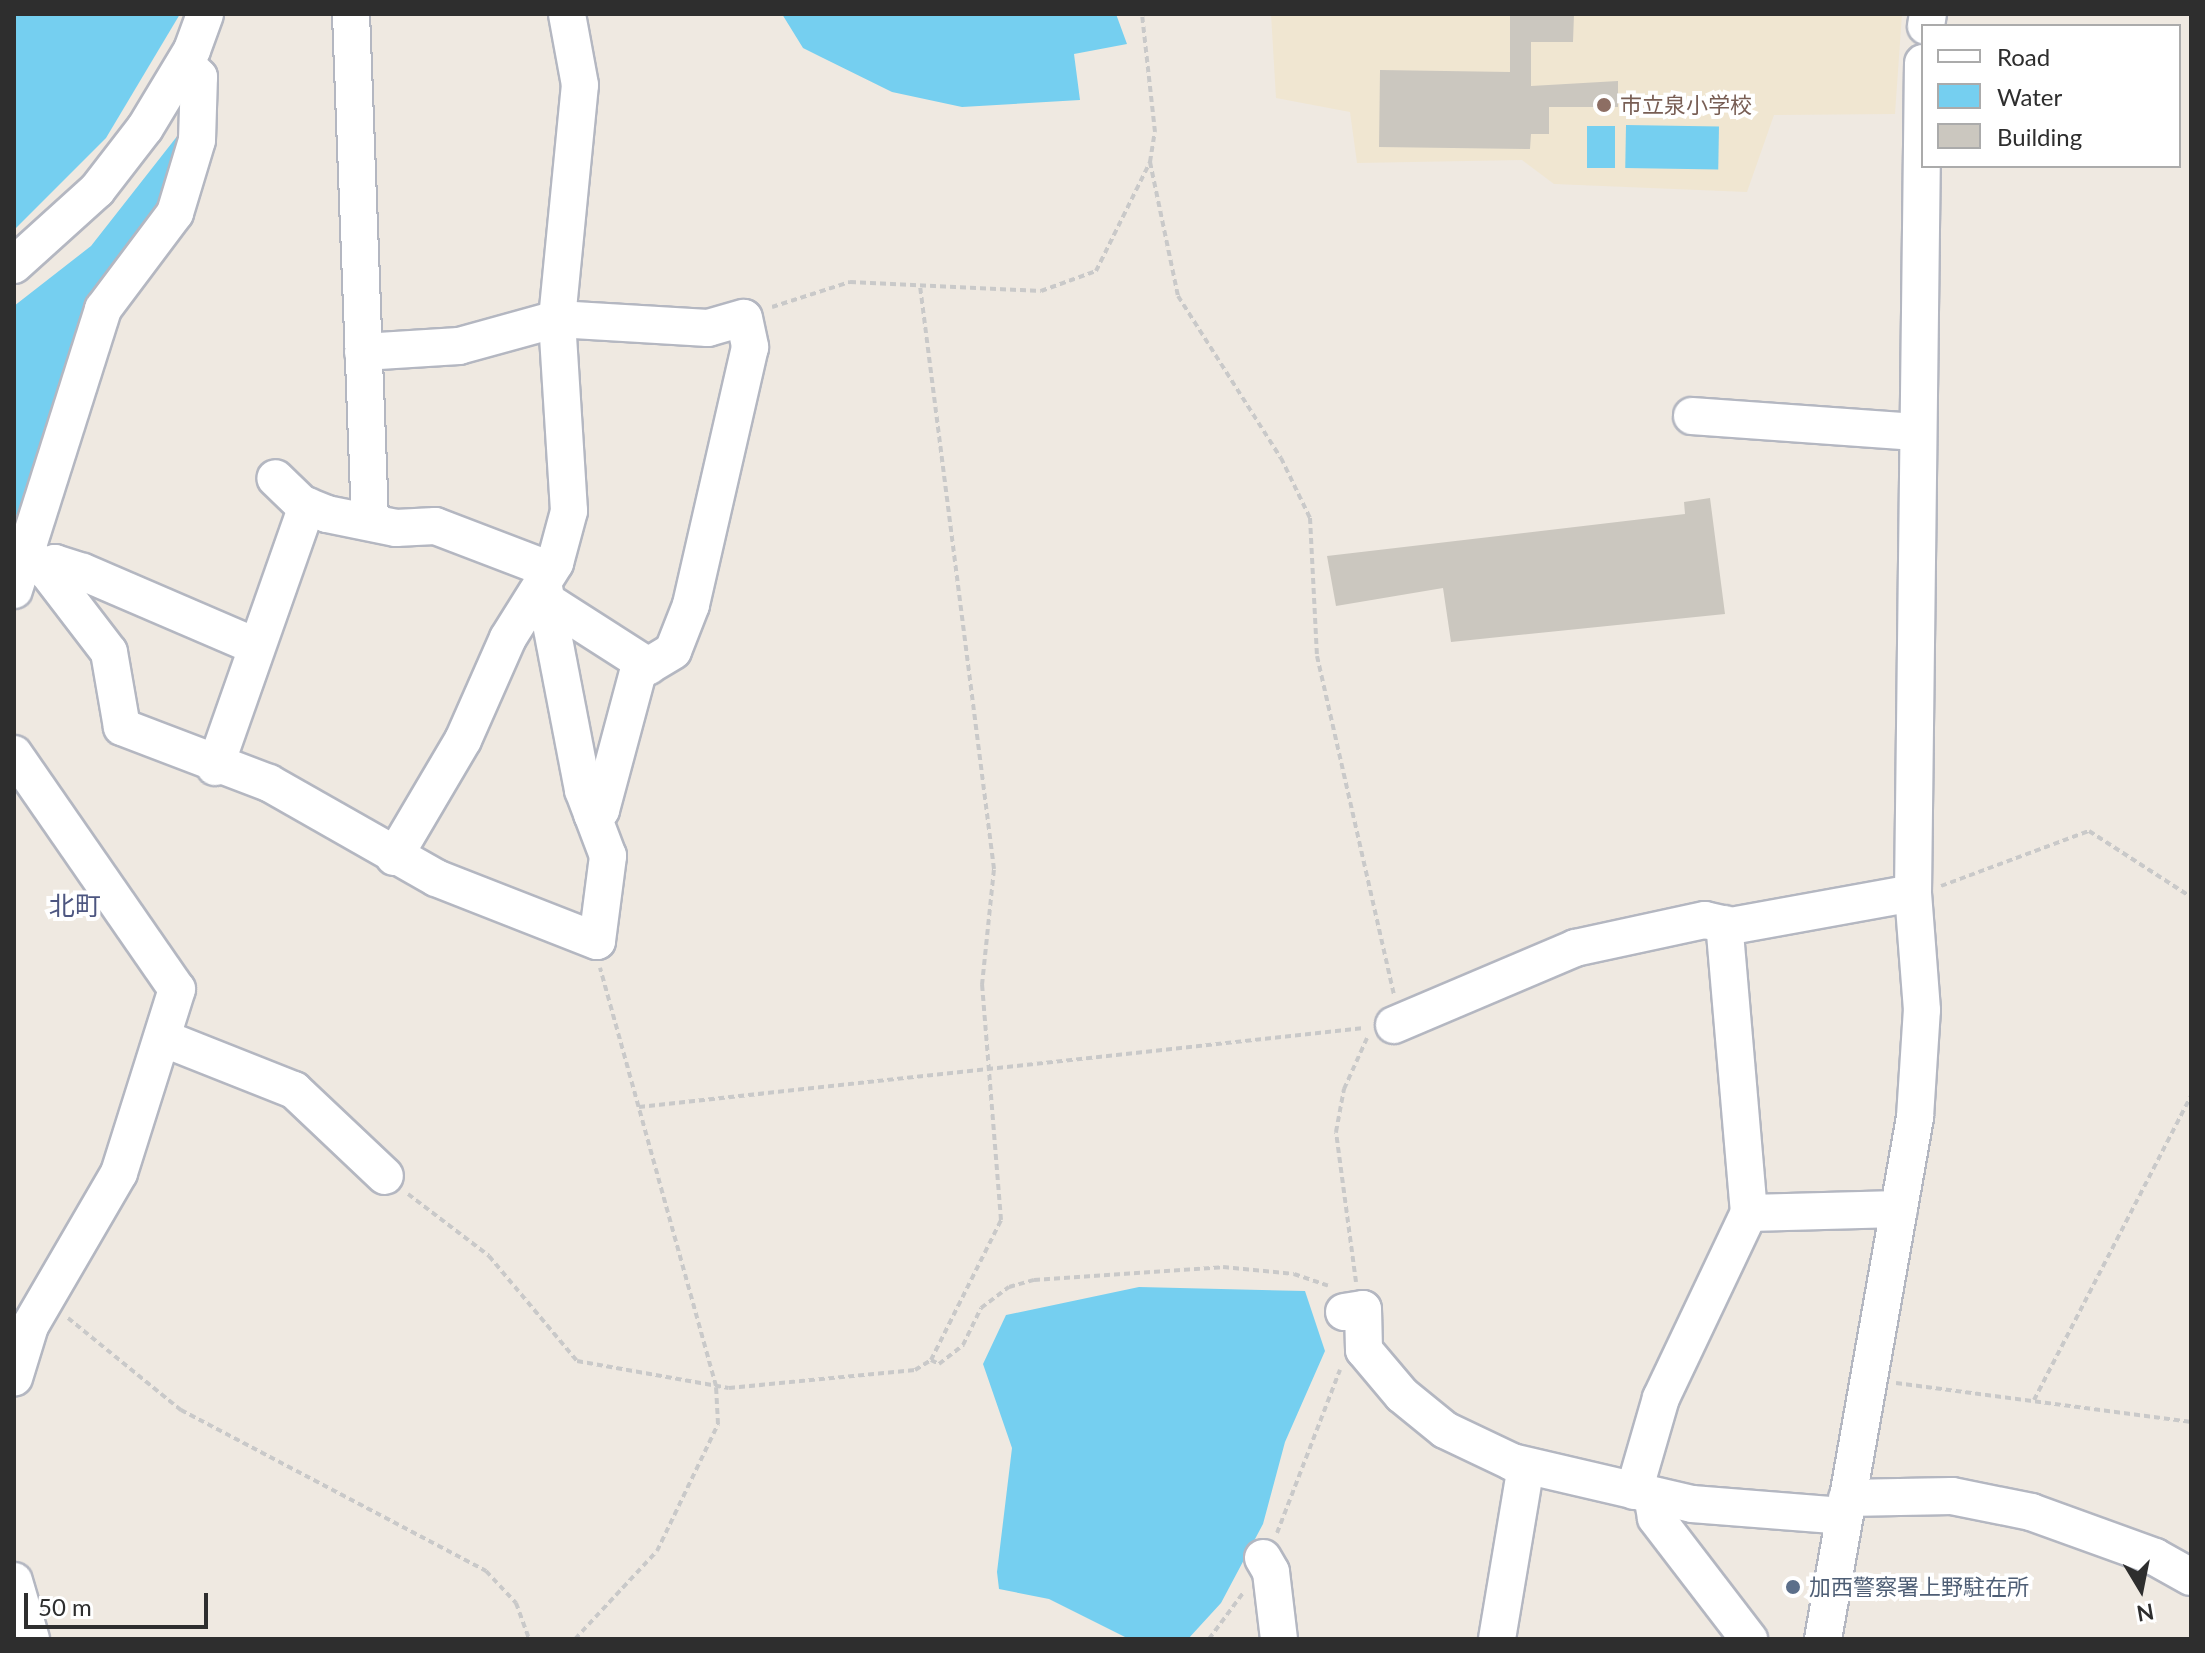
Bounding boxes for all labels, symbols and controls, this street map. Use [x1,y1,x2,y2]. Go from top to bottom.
legend [1921,24,2181,168]
text: Road [1997,42,2050,71]
text: Water [1997,82,2062,111]
place label: 市立泉小学校 [1620,92,1752,118]
marker: 市立泉小学校 [1595,96,1613,114]
text: Building [1997,122,2082,151]
district label: 北町 [49,890,101,922]
north arrow [2101,1549,2181,1629]
place label: 加西警察署上野駐在所 [1809,1574,2029,1600]
scale bar [28,1577,212,1627]
marker: 加西警察署上野駐在所 [1784,1578,1802,1596]
text: 50 m [38,1592,92,1621]
text: N [2135,1598,2156,1628]

